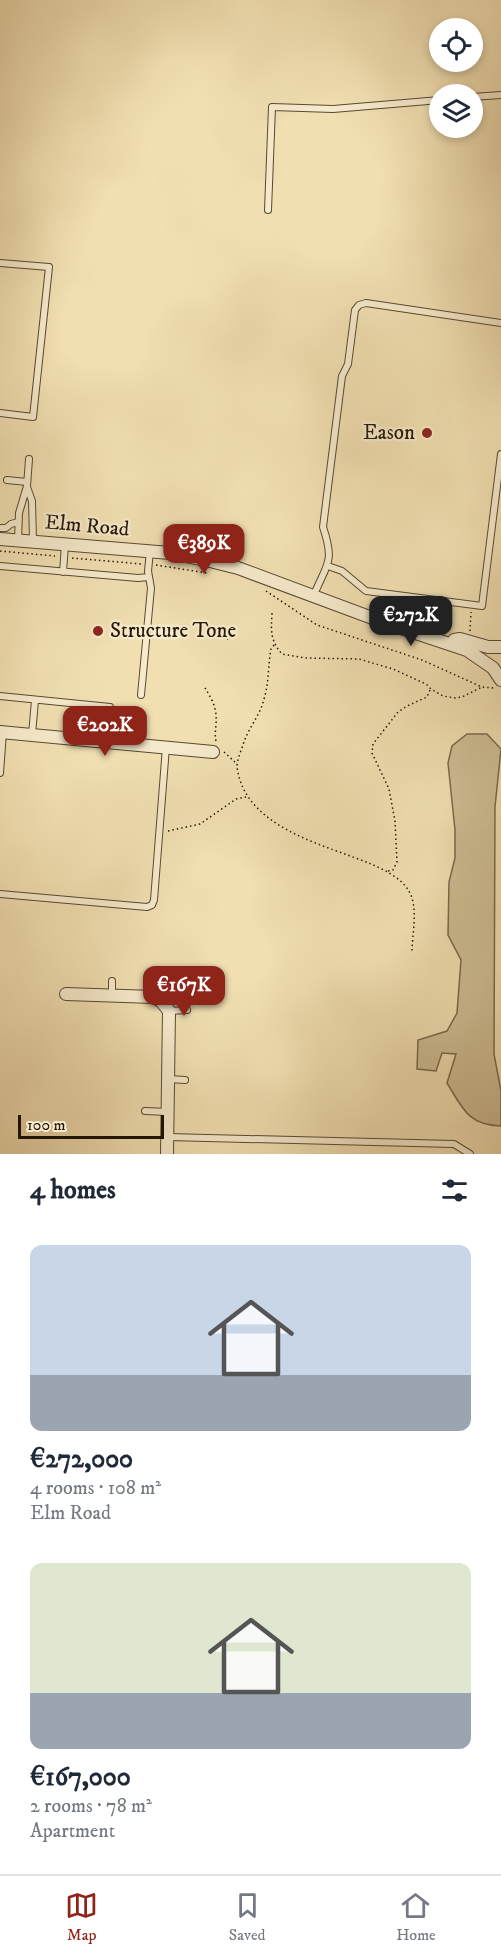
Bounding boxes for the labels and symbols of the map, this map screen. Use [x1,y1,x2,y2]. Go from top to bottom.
place label: Eason [363,420,415,446]
marker: Eason [420,426,434,440]
street label: Elm Road [44,509,131,543]
pin: €389K [162,524,246,575]
pin: €272K [369,596,453,647]
place label: Structure Tone [110,618,236,644]
marker: Structure Tone [91,624,105,638]
pin: €202K [63,706,147,757]
pin: €167K [142,966,226,1017]
scale bar [18,1112,164,1140]

